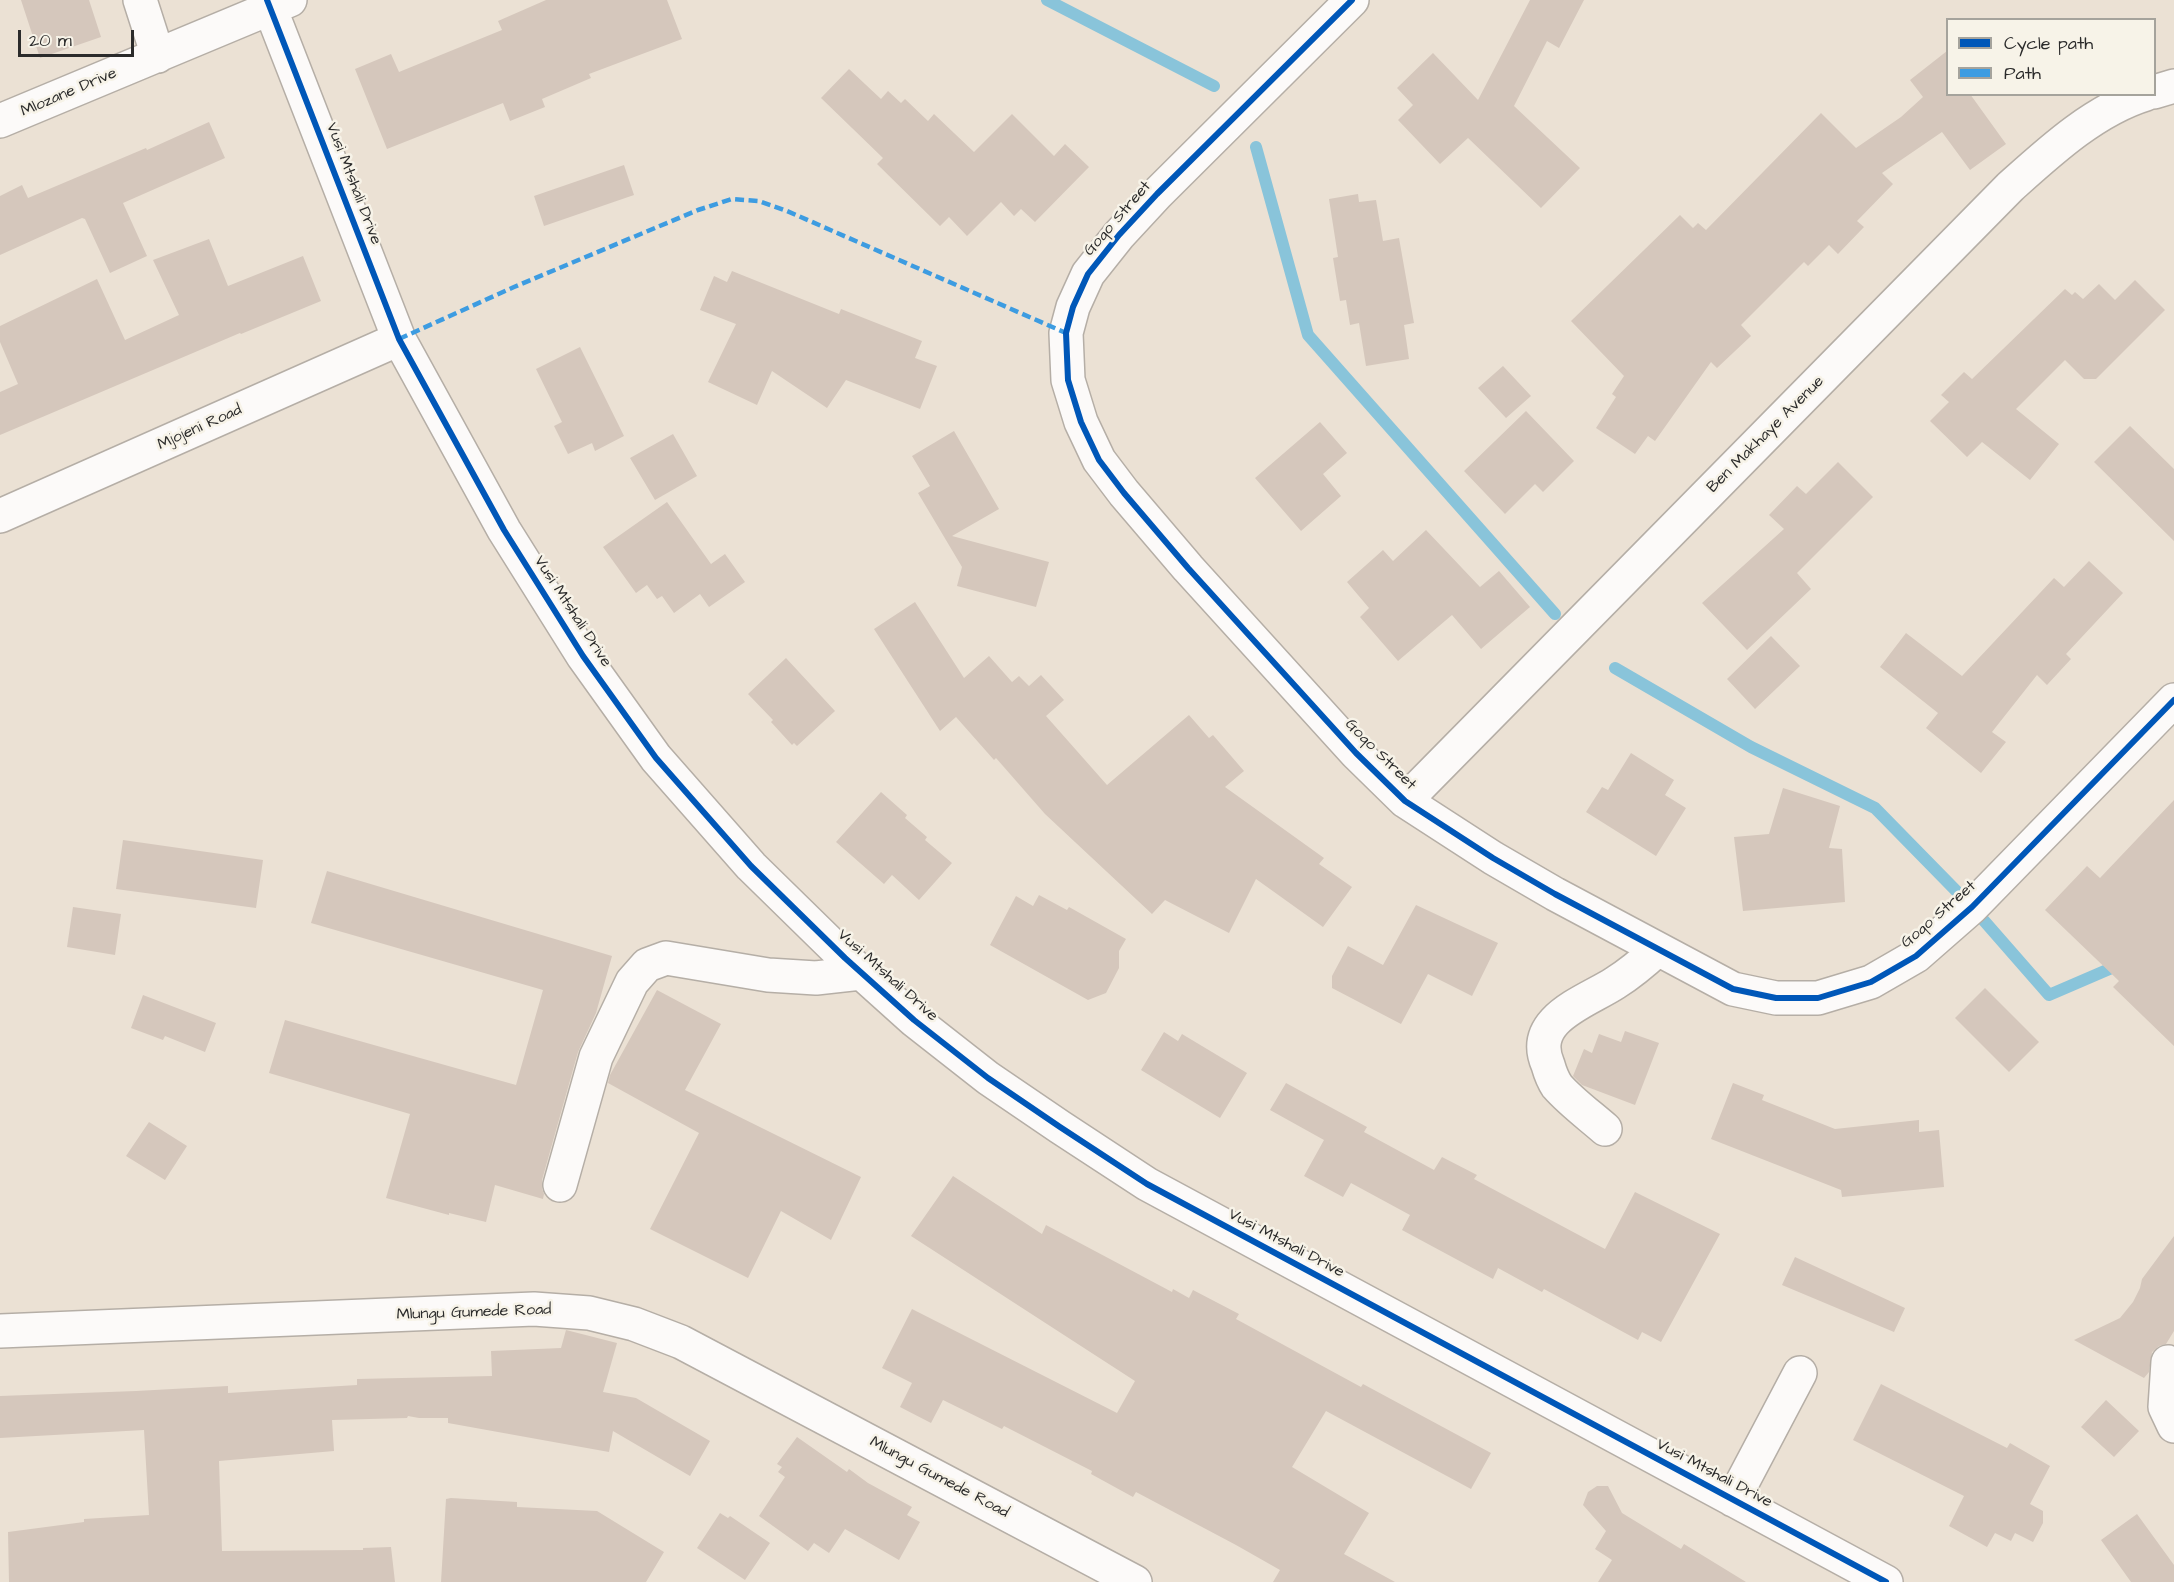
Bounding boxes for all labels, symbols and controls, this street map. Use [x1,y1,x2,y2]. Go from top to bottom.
scale bar [21,18,136,56]
legend [1946,18,2156,96]
text: 20 m [29,28,72,53]
text: Cycle path [2004,31,2093,56]
text: Path [2004,61,2041,86]
street label: Mlozane Drive [18,64,120,122]
street label: Vusi Mtshali Drive [321,120,385,248]
street label: Goqo Street [1080,178,1156,260]
street label: Ben Makhaye Avenue [1704,373,1828,497]
street label: Mjojeni Road [155,401,245,455]
street label: Vusi Mtshali Drive [529,553,615,671]
street label: Goqo Street [1340,715,1420,795]
street label: Goqo Street [1898,877,1980,953]
street label: Vusi Mtshali Drive [833,926,941,1026]
street label: Vusi Mtshali Drive [1225,1205,1347,1283]
street label: Mlungu Gumede Road [396,1301,552,1325]
street label: Mlungu Gumede Road [866,1433,1012,1523]
street label: Vusi Mtshali Drive [1653,1435,1775,1513]

